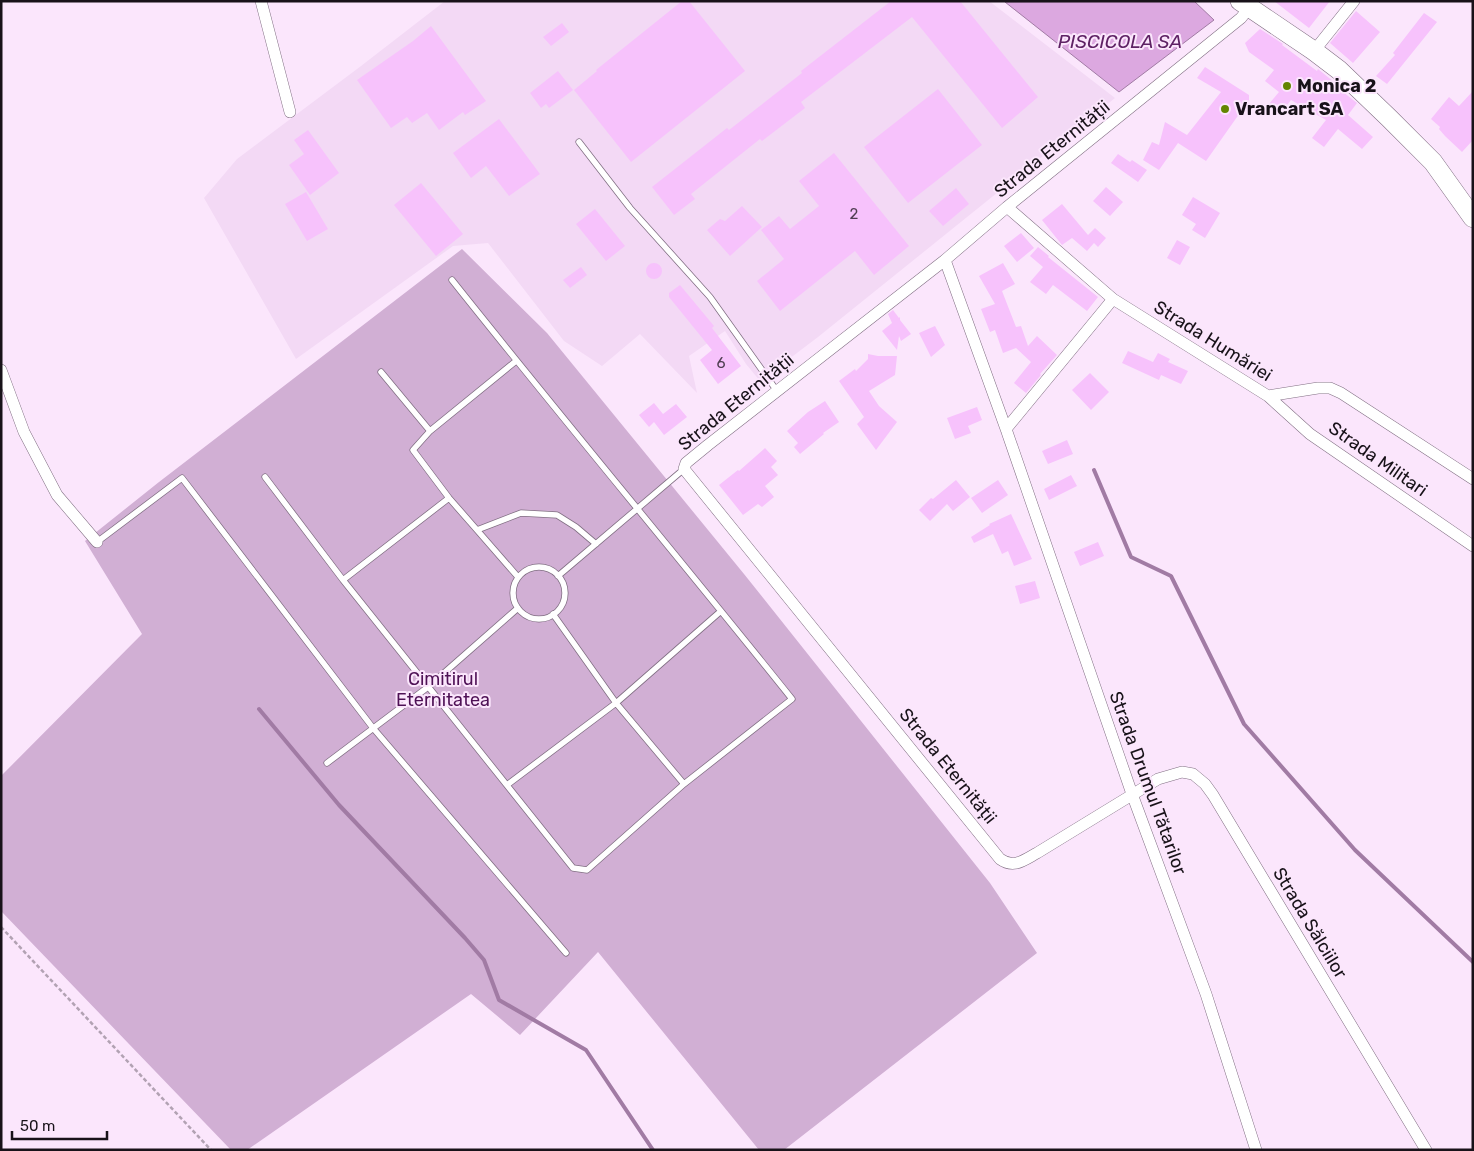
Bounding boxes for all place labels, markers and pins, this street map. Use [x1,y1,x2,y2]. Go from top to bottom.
place label: Monica 2 [1297,75,1376,97]
marker: Monica 2 [1281,80,1293,92]
place label: Vrancart SA [1235,98,1343,120]
marker: Vrancart SA [1219,103,1231,115]

